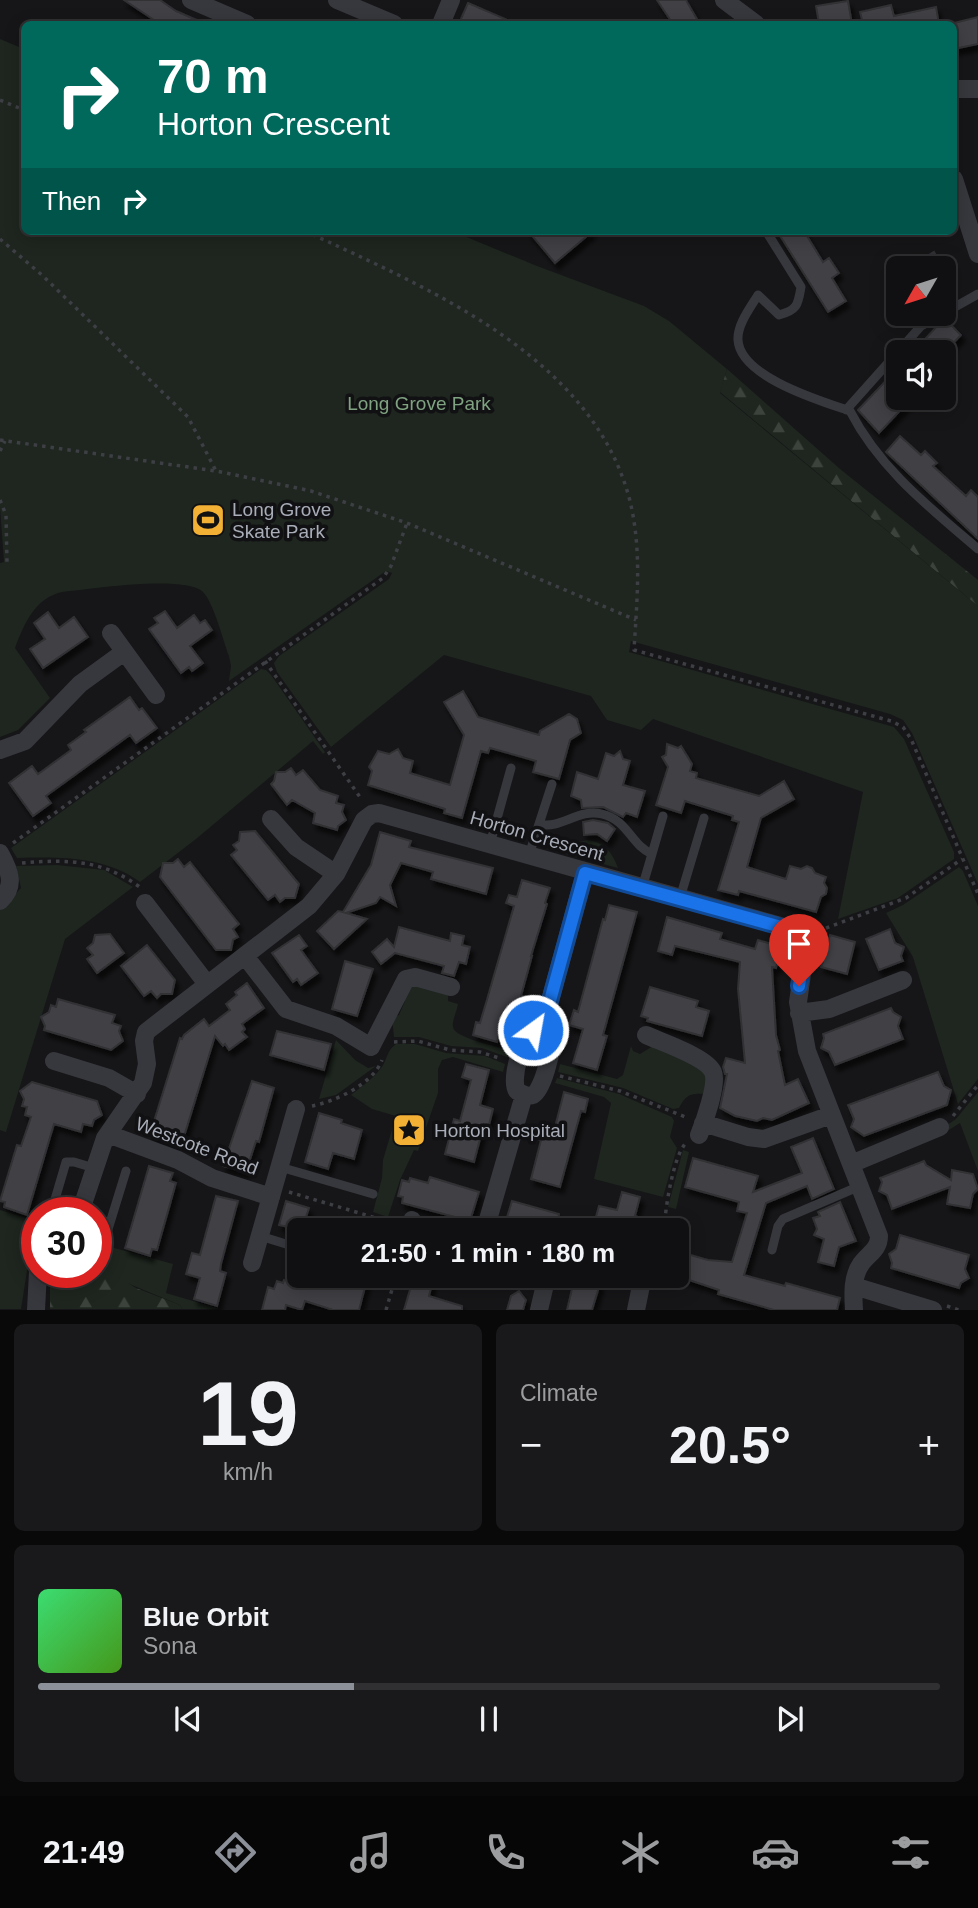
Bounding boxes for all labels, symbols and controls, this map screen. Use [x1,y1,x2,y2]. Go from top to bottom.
icon: right [42,49,133,140]
text: 70 m [157,49,269,103]
text: Horton Crescent [157,106,390,142]
icon: right [115,182,153,220]
text: Then [42,186,101,216]
north arrow [886,256,956,326]
map controls [886,256,956,410]
button: sound [886,340,956,410]
park label: Long Grove Park [347,393,491,414]
place label: Long Grove Skate Park [232,499,331,542]
sports icon: Long Grove Skate Park [189,501,227,539]
street label: Horton Crescent [468,807,607,865]
pin [769,914,829,986]
icon: arrive [780,925,818,963]
position arrow [496,993,570,1067]
place icon: Horton Hospital [390,1111,428,1149]
street label: Westcote Road [133,1113,261,1179]
place label: Horton Hospital [434,1120,565,1141]
speed limit sign: 30 [21,1197,112,1288]
text: 21:50 · 1 min · 180 m [361,1238,615,1268]
text: 19 [197,1363,299,1464]
text: Climate [520,1380,598,1406]
text: 20.5° [669,1416,791,1474]
text: − [520,1424,542,1466]
text: + [918,1424,940,1466]
text: km/h [223,1459,273,1485]
text: Blue Orbit [143,1602,269,1632]
text: Sona [143,1633,197,1659]
icon: previous [169,1700,207,1738]
icon: pause [470,1700,508,1738]
icon: next [771,1700,809,1738]
icon: directions [211,1828,260,1877]
icon: music [346,1828,395,1877]
icon: phone [481,1828,530,1877]
icon: climate [616,1828,665,1877]
icon: car [751,1828,800,1877]
icon: filters [886,1828,935,1877]
text: 21:49 [43,1834,125,1870]

